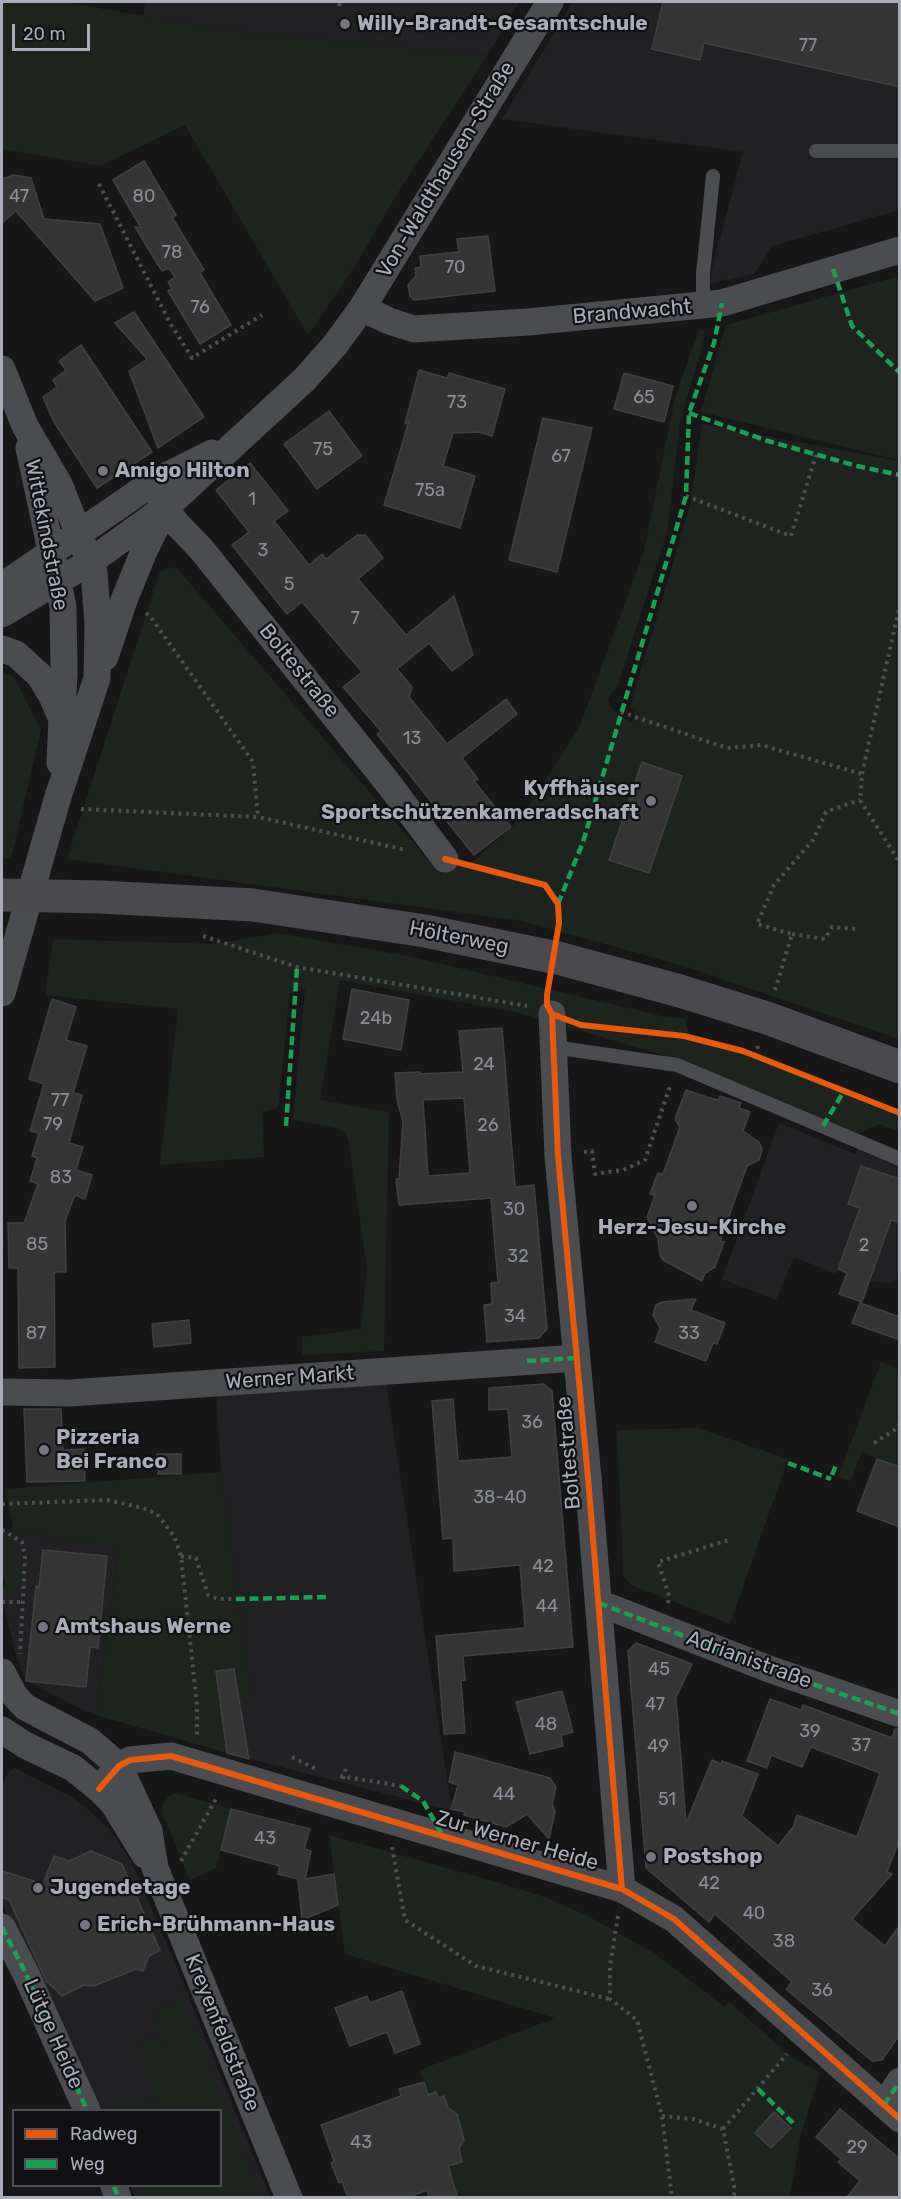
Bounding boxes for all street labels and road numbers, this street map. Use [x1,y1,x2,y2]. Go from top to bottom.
street label: Von-Waldthausen-Straße [371,57,521,283]
street label: Brandwacht [572,294,692,330]
street label: Wittekindstraße [19,457,73,613]
street label: Boltestraße [253,619,345,723]
street label: Hölterweg [407,916,511,960]
street label: Werner Markt [225,1361,355,1395]
street label: Boltestraße [551,1395,587,1511]
street label: Adrianistraße [683,1626,815,1694]
street label: Zur Werner Heide [433,1806,601,1876]
street label: Kreyenfeldstraße [179,1951,265,2115]
street label: Lütge Heide [18,1975,88,2093]

